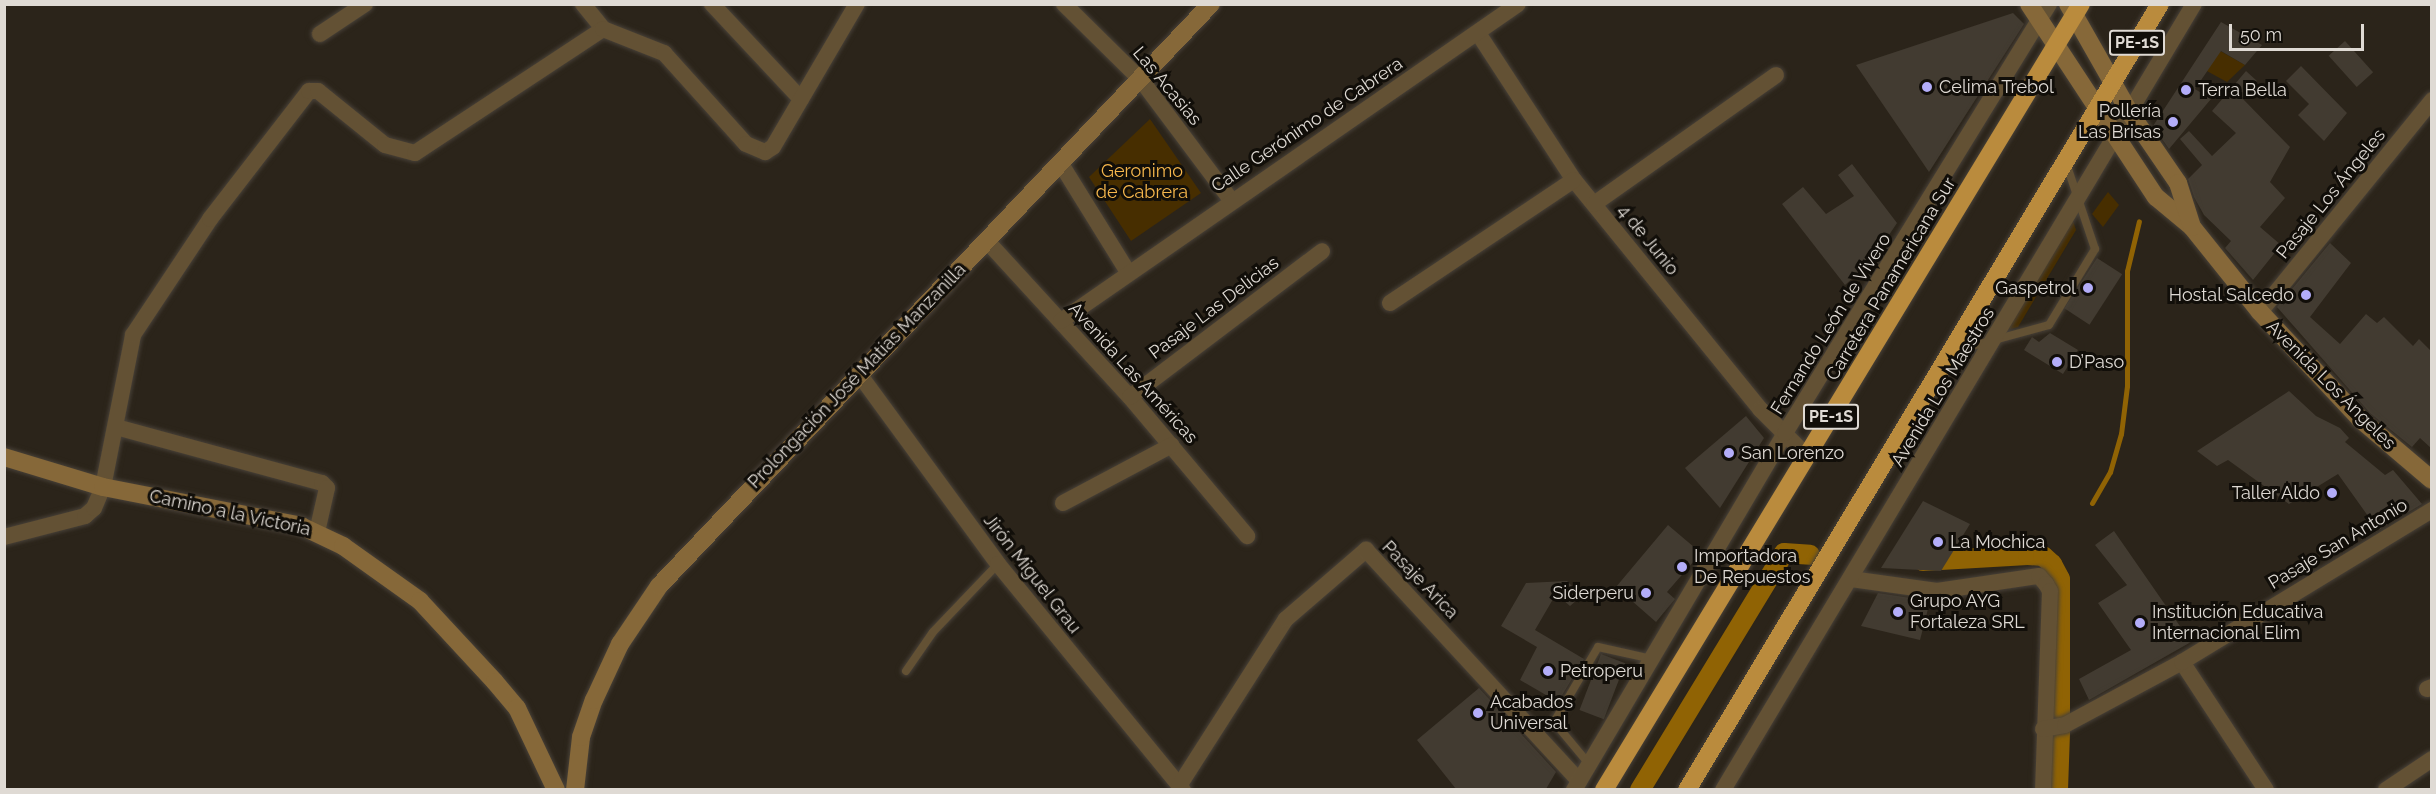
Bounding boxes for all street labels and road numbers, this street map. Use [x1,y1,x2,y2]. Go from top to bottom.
road number: PE-1S [2108,30,2166,56]
street label: Las Acasias [1128,42,1206,130]
street label: Calle Gerónimo de Cabrera [1207,53,1407,197]
street label: Pasaje Los Ángeles [2272,124,2390,264]
street label: Carretera Panamericana Sur [1822,173,1960,385]
street label: 4 de Junio [1613,200,1683,280]
street label: Fernando León de Vivero [1766,229,1896,419]
street label: Pasaje Las Delicias [1145,252,1283,364]
street label: Prolongación José Matías Manzanilla [743,259,971,493]
street label: Avenida Las Américas [1064,298,1202,448]
street label: Avenida Los Maestros [1887,303,1999,471]
street label: Avenida Los Ángeles [2262,316,2400,454]
road number: PE-1S [1802,404,1860,430]
street label: Camino a la Victoria [147,485,313,541]
street label: Pasaje San Antonio [2264,494,2412,594]
street label: Jirón Miguel Grau [979,510,1085,638]
street label: Pasaje Arica [1377,536,1463,624]

